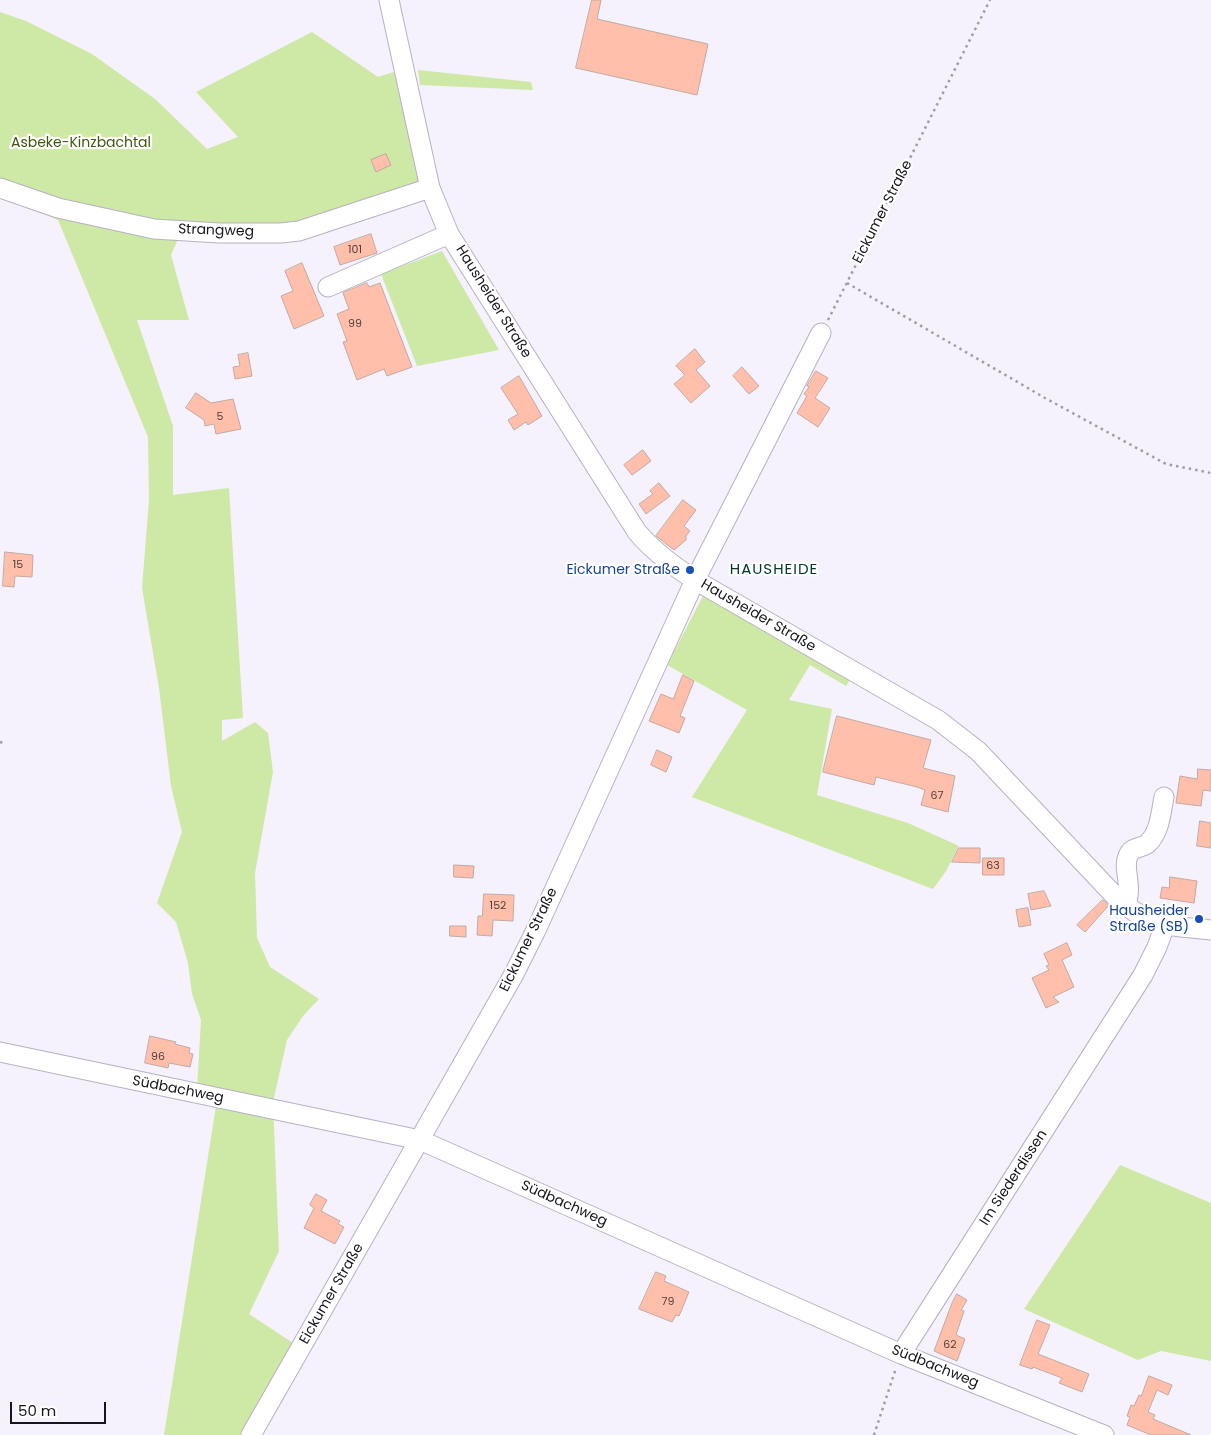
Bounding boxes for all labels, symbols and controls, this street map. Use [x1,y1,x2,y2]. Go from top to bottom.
park label: Asbeke-Kinzbachtal [11,135,151,151]
street label: Eickumer Straße [850,158,916,266]
street label: Strangweg [178,221,254,241]
house number: 101 [348,243,362,257]
street label: Hausheider Straße [451,243,535,361]
house number: 99 [348,317,362,331]
house number: 5 [217,410,223,424]
house number: 15 [13,558,23,572]
district label: HAUSHEIDE [729,561,819,579]
place label: Eickumer Straße [566,562,680,578]
marker: Eickumer Straße [684,564,696,576]
street label: Hausheider Straße [698,576,818,656]
house number: 67 [931,789,943,803]
house number: 63 [986,859,1000,873]
street label: Eickumer Straße [497,885,561,995]
house number: 152 [490,899,506,913]
place label: Hausheider Straße (SB) [1109,903,1189,936]
marker: Hausheider Straße (SB) [1193,913,1205,925]
house number: 96 [151,1050,165,1064]
street label: Südbachweg [131,1073,225,1107]
street label: Im Siederdissen [977,1127,1051,1229]
street label: Südbachweg [518,1177,610,1231]
street label: Eickumer Straße [296,1241,368,1347]
house number: 79 [662,1295,674,1309]
house number: 62 [943,1338,957,1352]
street label: Südbachweg [889,1342,981,1392]
scale bar [12,1392,109,1424]
text: 50 m [18,1400,56,1421]

